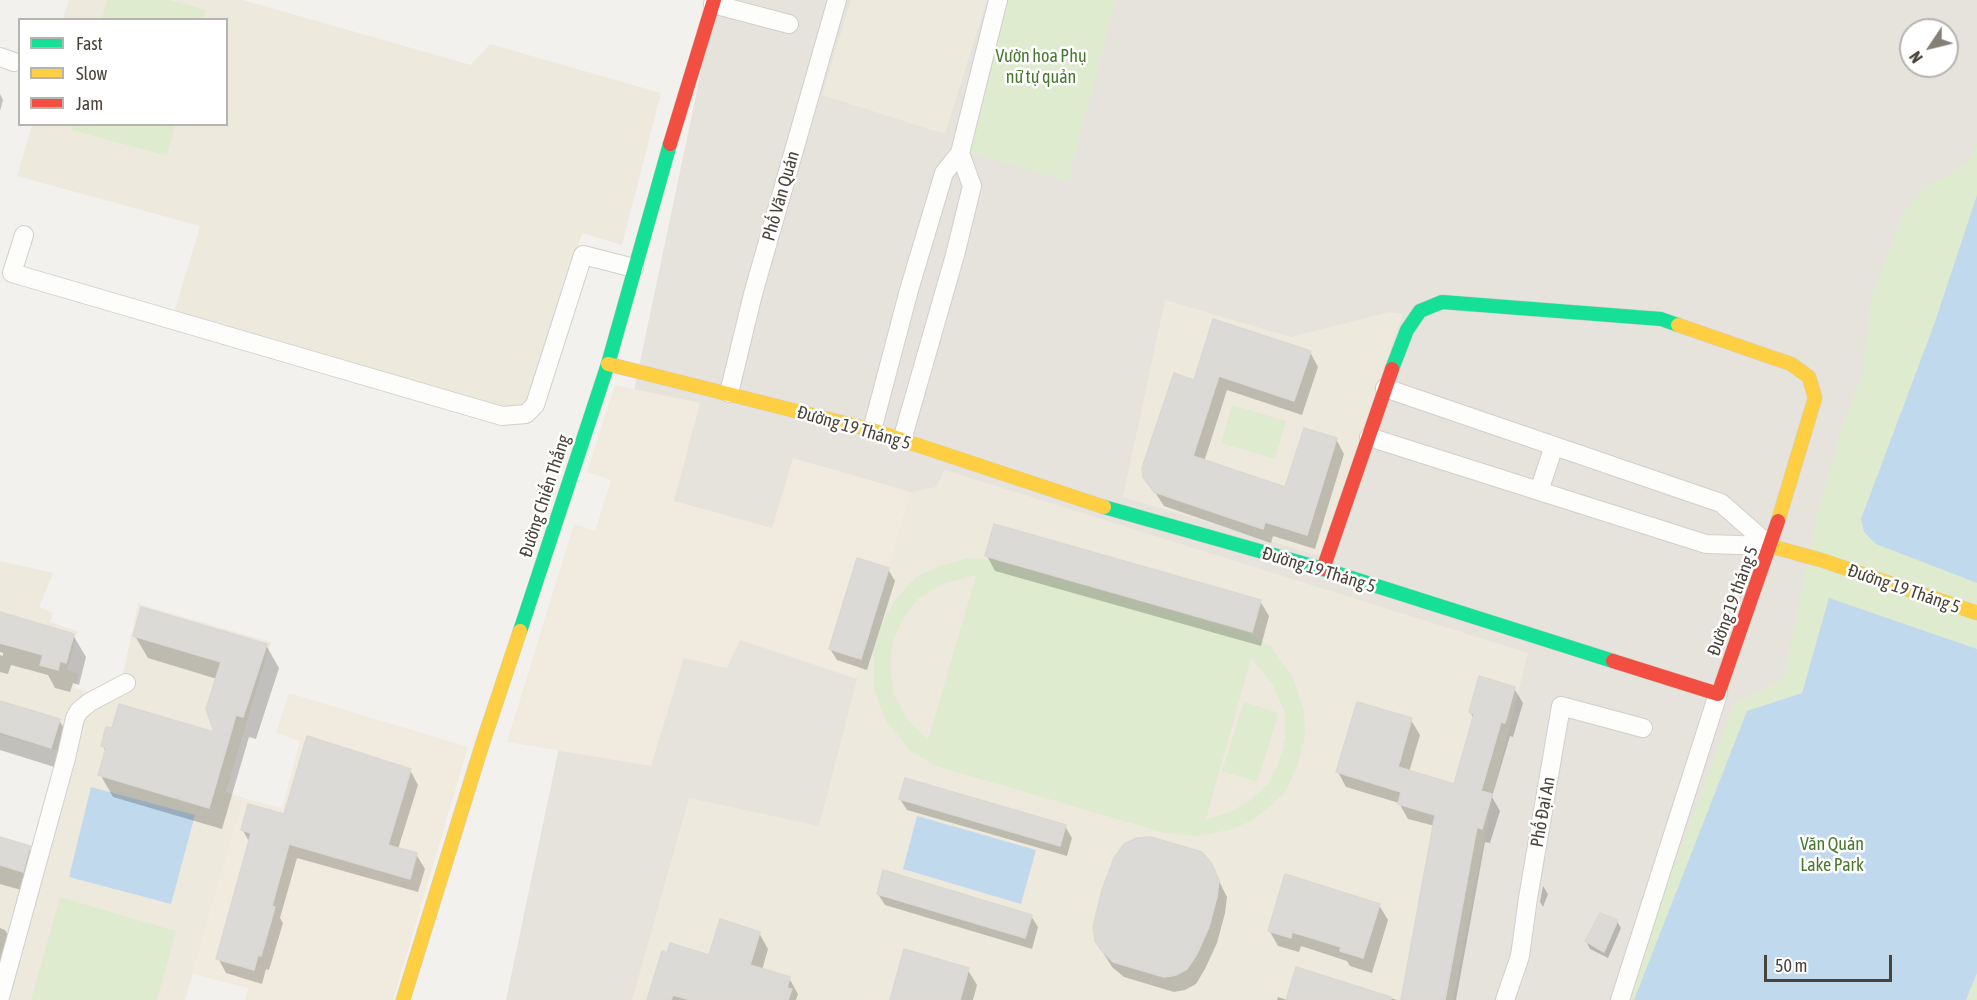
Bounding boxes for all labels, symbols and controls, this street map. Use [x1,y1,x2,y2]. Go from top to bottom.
legend [18,18,228,126]
north arrow [1899,18,1959,78]
text: Fast [76,33,103,54]
park label: Vườn hoa Phụ nữ tự quản [995,45,1087,88]
text: N [1906,48,1926,66]
text: Slow [76,63,107,84]
text: Jam [76,93,103,114]
street label: Phố Văn Quán [758,149,804,243]
street label: Đường 19 Tháng 5 [795,401,913,455]
street label: Đường Chiến Thắng [515,432,575,560]
street label: Đường 19 Tháng 5 [1260,542,1378,598]
street label: Đường 19 tháng 5 [1703,543,1763,659]
street label: Đường 19 Tháng 5 [1845,560,1963,618]
street label: Phố Đại An [1526,775,1560,849]
park label: Văn Quán Lake Park [1800,833,1864,876]
scale bar [1767,943,1894,981]
text: 50 m [1775,955,1807,976]

